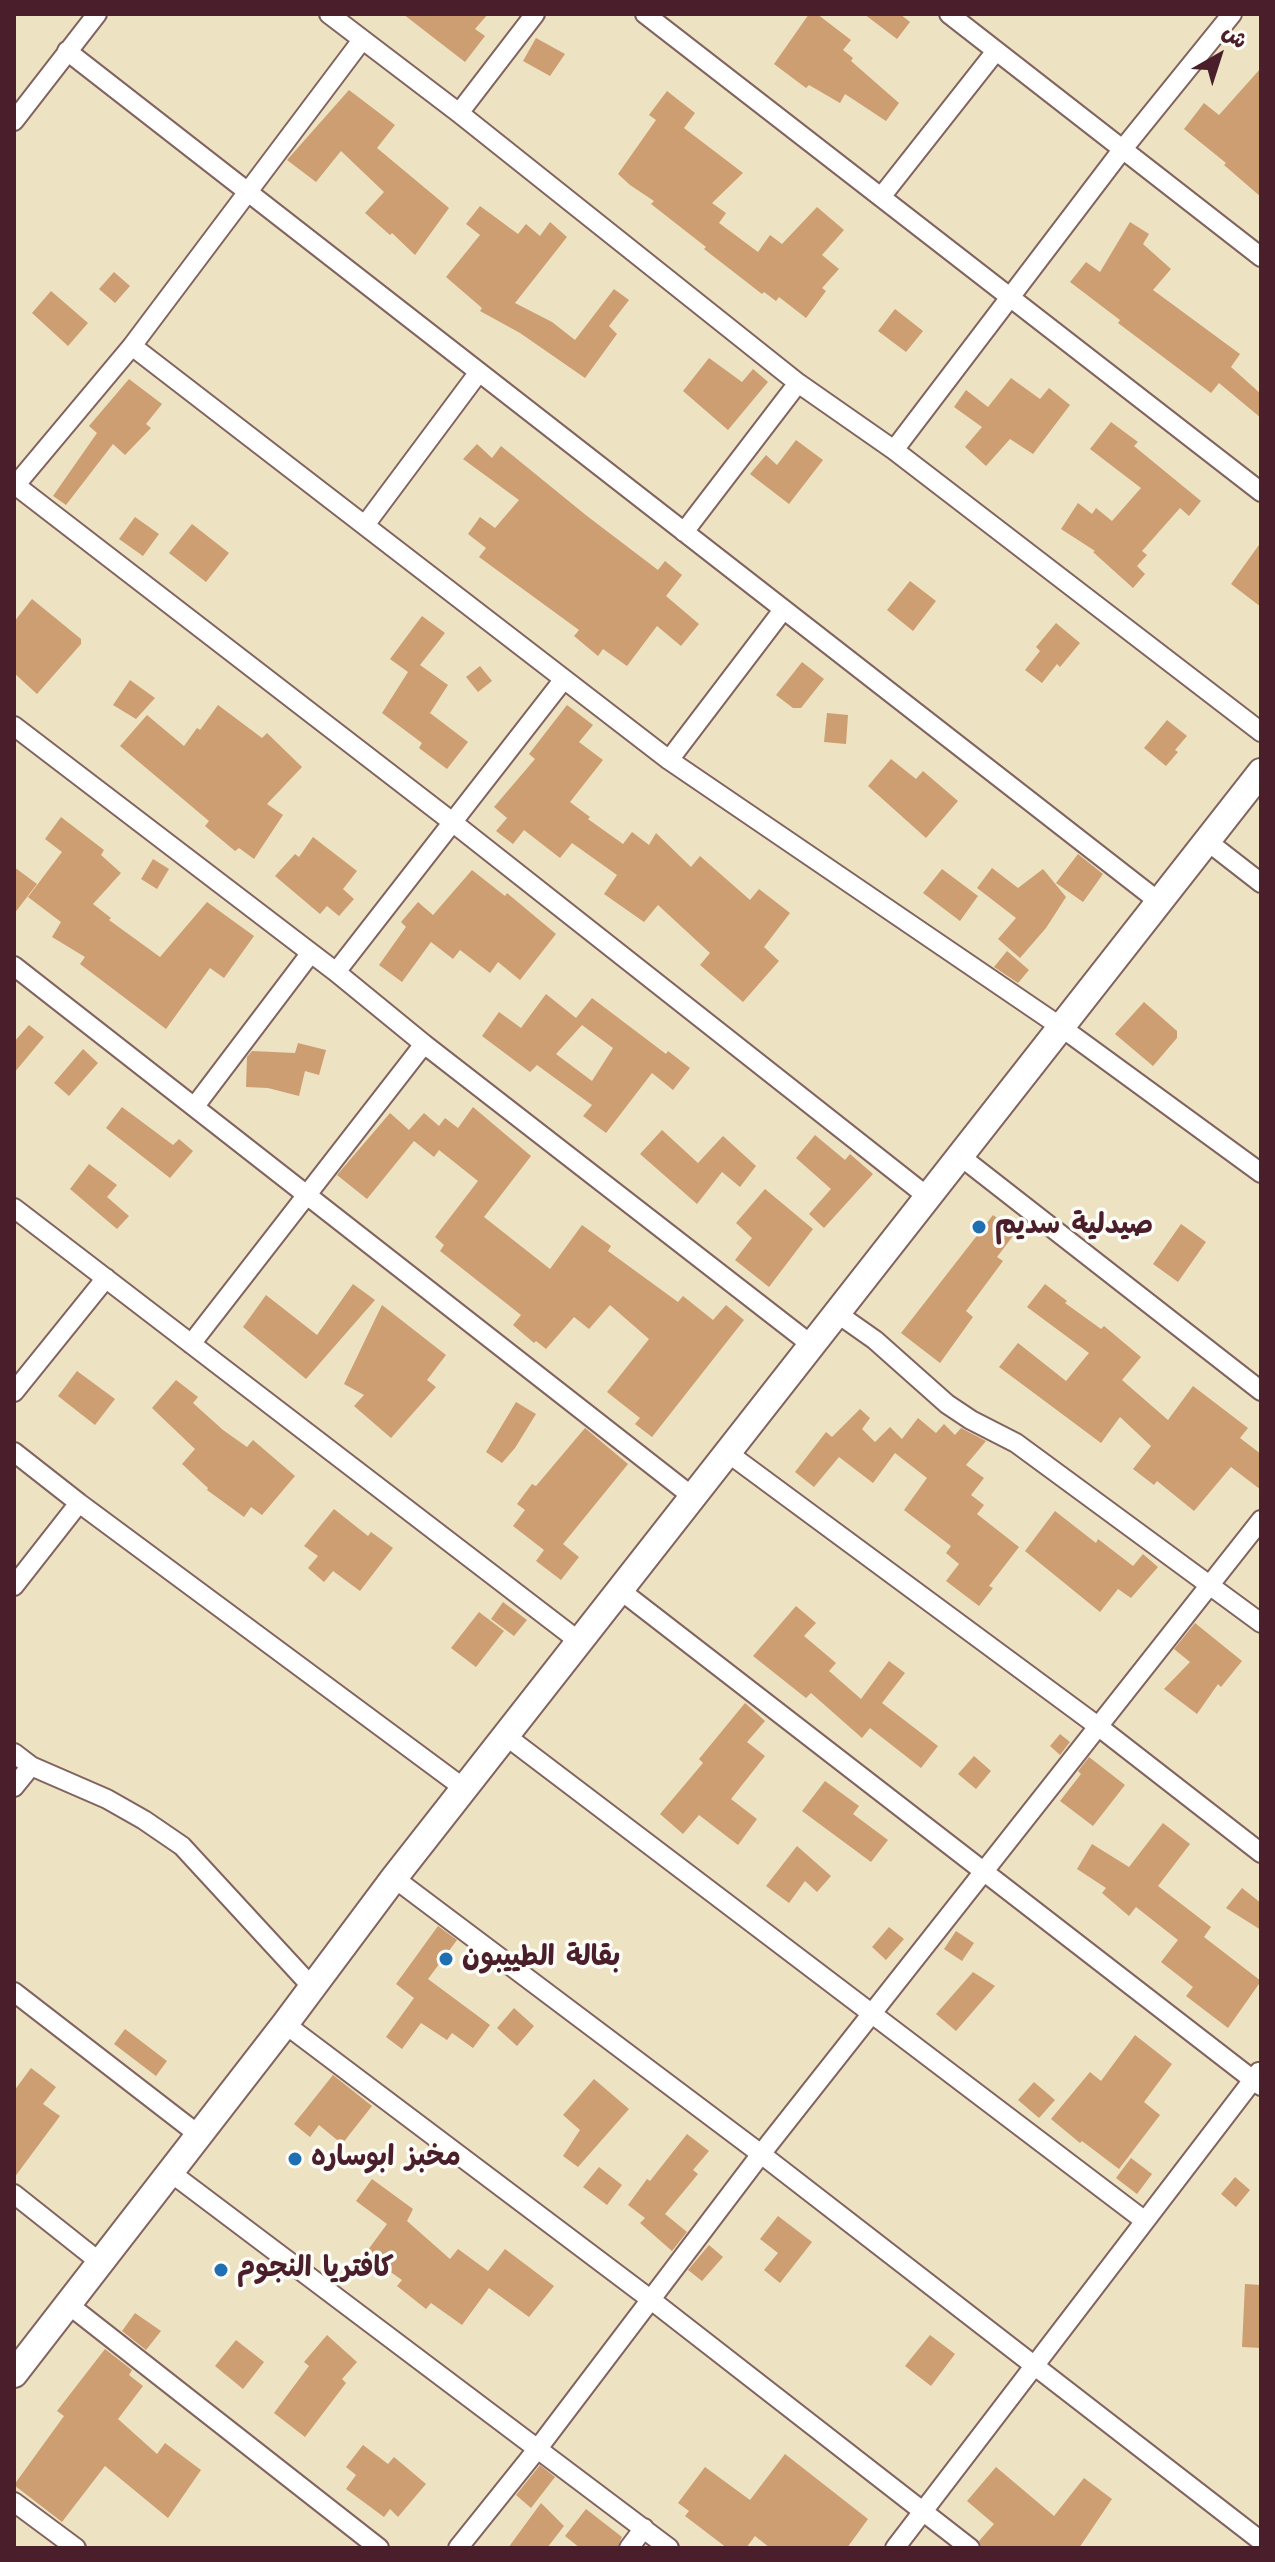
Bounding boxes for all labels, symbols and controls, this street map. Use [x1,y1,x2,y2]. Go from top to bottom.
north arrow [1179,16,1259,96]
text: ش [1215,17,1254,57]
place label: صيدلية سديم [995,1210,1153,1244]
marker: صيدلية سديم [970,1218,988,1236]
place label: بقالة الطييبون [462,1942,620,1976]
marker: بقالة الطييبون [437,1950,455,1968]
place label: مخبز ابوساره [311,2142,461,2176]
marker: مخبز ابوساره [286,2150,304,2168]
place label: كافتريا النجوم [237,2253,394,2287]
marker: كافتريا النجوم [212,2261,230,2279]

